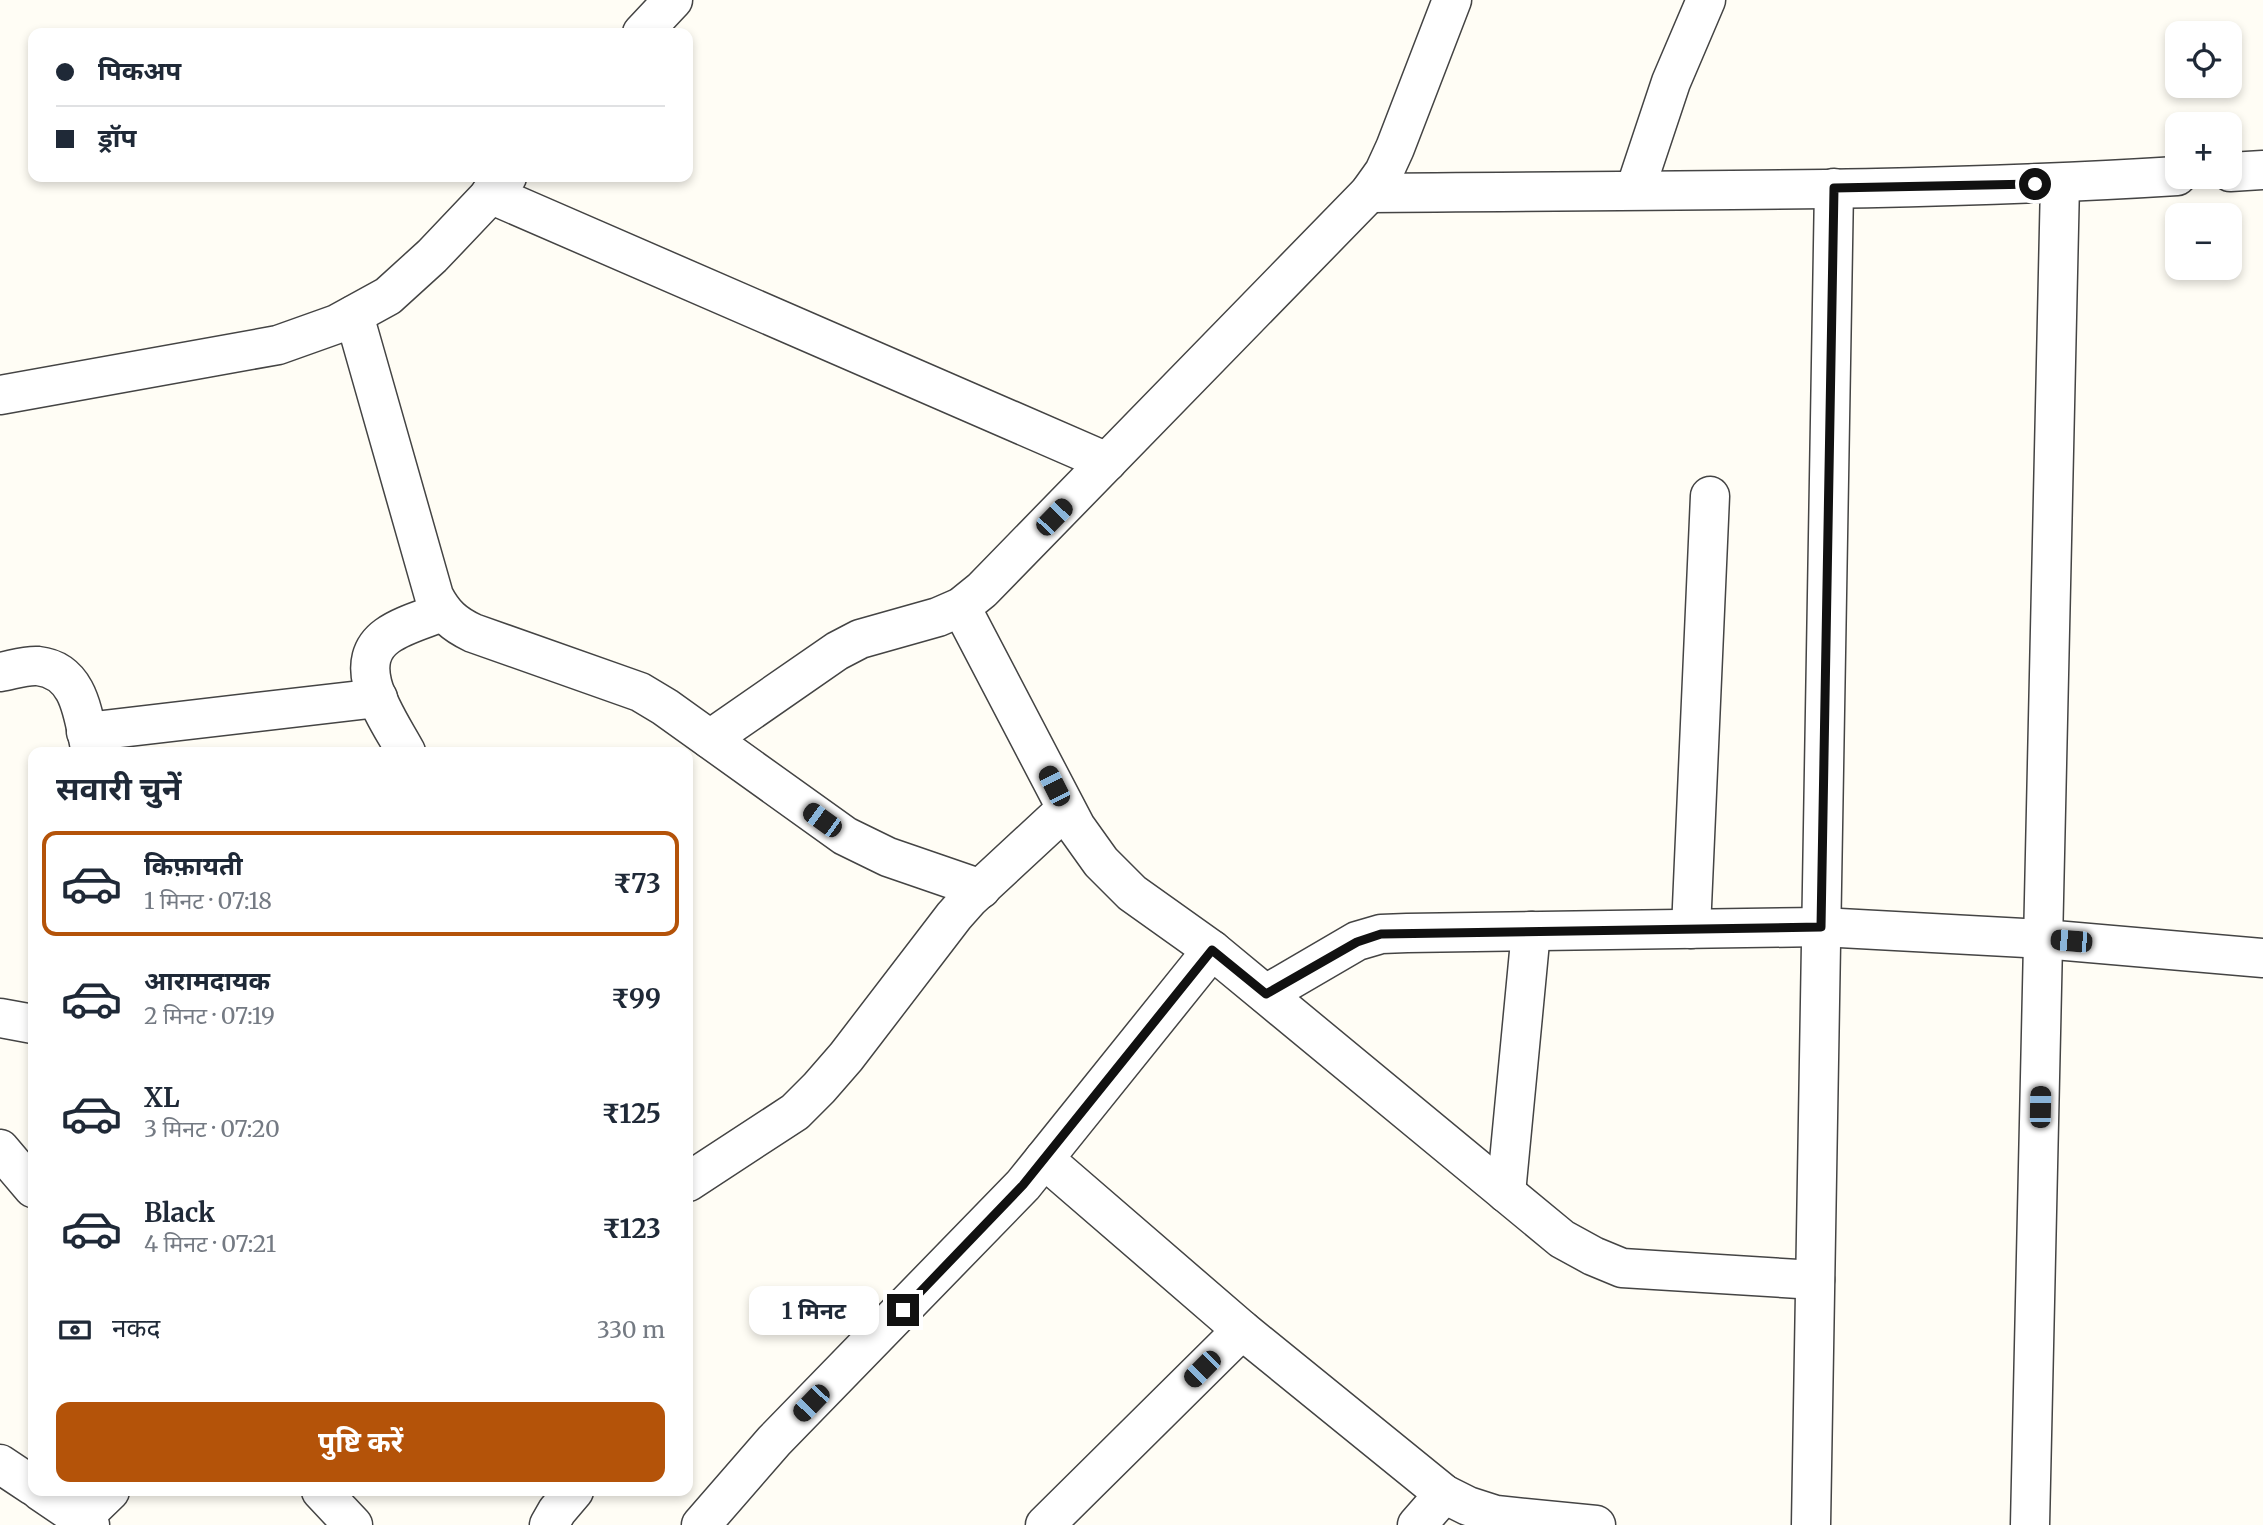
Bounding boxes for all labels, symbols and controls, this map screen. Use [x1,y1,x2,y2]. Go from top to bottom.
map controls [2165,21,2242,280]
button: locate [2165,21,2242,98]
text: पिकअप [98,54,181,87]
button: + [2165,112,2242,189]
text: ड्रॉप [98,121,136,154]
route start [2019,168,2051,200]
button: − [2165,203,2242,280]
car [1032,495,1077,539]
car [1036,763,1073,809]
text: सवारी चुनें [56,769,181,809]
car [799,799,846,841]
text: किफ़ायती [144,849,243,882]
icon: car [60,852,123,915]
text: ₹73 [613,867,661,900]
text: 1 मिनट · 07:18 [144,886,272,915]
car [2050,929,2093,953]
text: आरामदायक [144,964,270,997]
icon: car [60,967,123,1030]
text: ₹99 [611,982,661,1015]
text: 2 मिनट · 07:19 [144,1001,275,1030]
text: XL [144,1081,180,1114]
icon: car [60,1082,123,1145]
car [2030,1086,2051,1128]
text: ₹125 [602,1097,661,1130]
text: 3 मिनट · 07:20 [144,1114,280,1143]
text: Black [144,1196,215,1229]
icon: car [60,1197,123,1260]
text: ₹123 [602,1212,661,1245]
text: 4 मिनट · 07:21 [144,1229,276,1258]
callout: 1 मिनट [749,1286,878,1334]
route end [887,1294,919,1326]
text: 1 मिनट [782,1296,846,1325]
icon: cash [56,1311,94,1349]
text: नकद [112,1311,160,1344]
text: 330 m [597,1315,665,1344]
car [1180,1347,1225,1391]
car [789,1381,834,1425]
button: पुष्टि करें [56,1402,665,1482]

